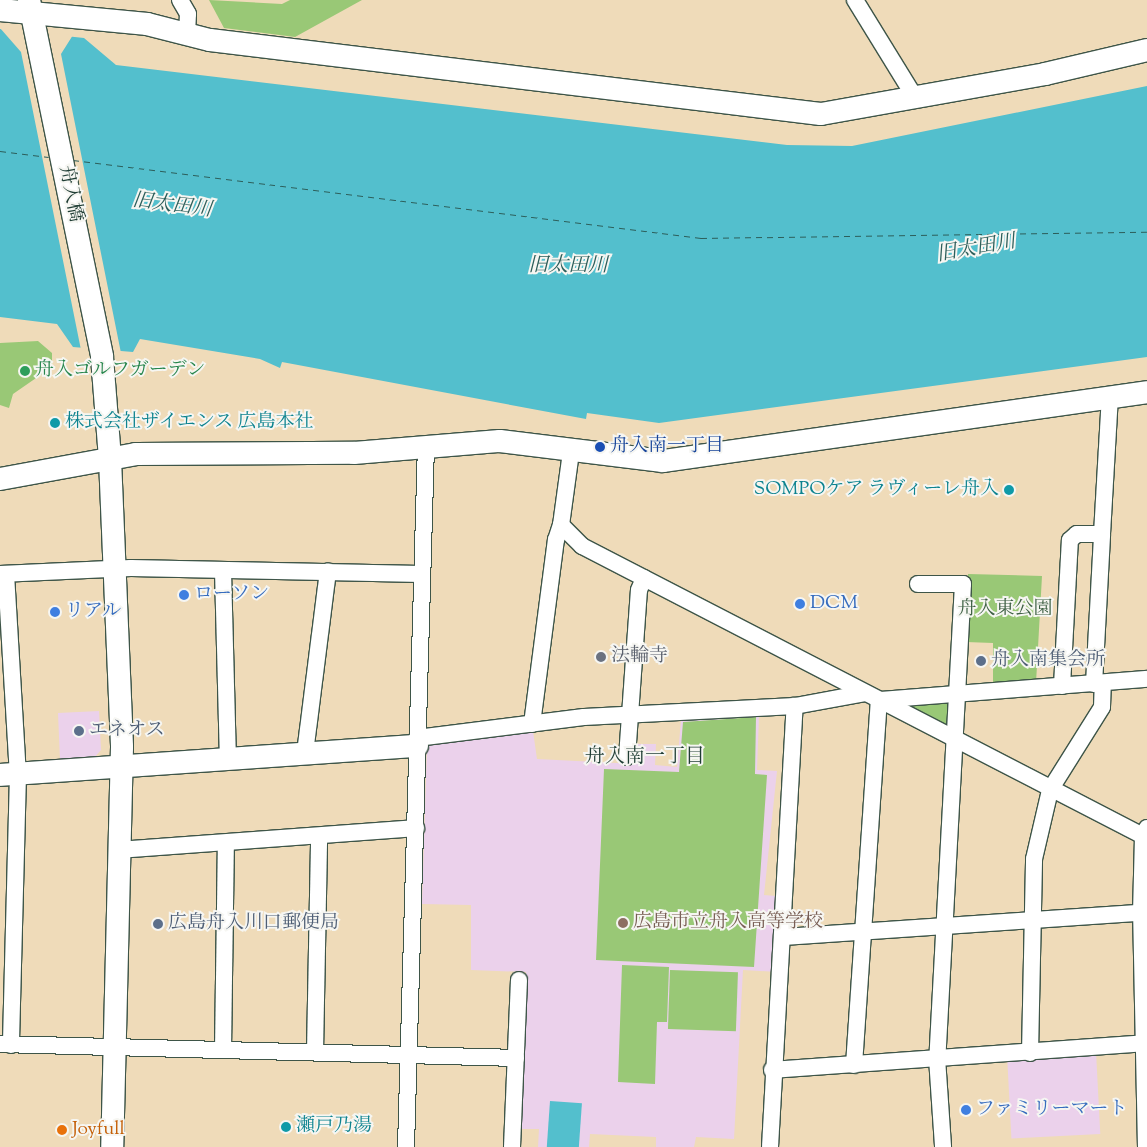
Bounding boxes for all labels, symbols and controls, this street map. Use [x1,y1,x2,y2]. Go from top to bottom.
street label: 舟入橋 [53,164,87,224]
water label: 旧太田川 [131,189,213,223]
water label: 旧太田川 [935,230,1017,268]
water label: 旧太田川 [528,254,608,278]
place label: 舟入ゴルフガーデン [35,360,206,382]
marker: 舟入ゴルフガーデン [19,365,31,377]
place label: 株式会社ザイエンス 広島本社 [65,412,316,434]
marker: 株式会社ザイエンス 広島本社 [49,417,61,429]
place label: 舟入南一丁目 [610,436,724,458]
marker: 舟入南一丁目 [594,441,606,453]
place label: SOMPOケア ラヴィーレ舟入 [752,479,999,501]
marker: SOMPOケア ラヴィーレ舟入 [1003,484,1015,496]
place label: ローソン [194,584,270,606]
marker: ローソン [178,589,190,601]
place label: DCM [810,593,858,615]
marker: DCM [794,598,806,610]
park label: 舟入東公園 [958,599,1052,621]
place label: リアル [65,601,122,623]
marker: リアル [49,606,61,618]
place label: 法輪寺 [611,646,668,668]
place label: 舟入南集会所 [991,650,1105,672]
marker: 法輪寺 [595,651,607,663]
marker: 舟入南集会所 [975,655,987,667]
place label: エネオス [89,720,165,742]
marker: エネオス [73,725,85,737]
district label: 舟入南一丁目 [585,745,705,769]
place label: 広島市立舟入高等学校 [633,912,823,934]
place label: 広島舟入川口郵便局 [168,913,339,935]
marker: 広島市立舟入高等学校 [617,917,629,929]
marker: 広島舟入川口郵便局 [152,918,164,930]
place label: ファミリーマート [976,1099,1128,1121]
marker: ファミリーマート [960,1104,972,1116]
place label: 瀬戸乃湯 [296,1116,372,1138]
place label: Joyfull [72,1119,125,1141]
marker: 瀬戸乃湯 [280,1121,292,1133]
marker: Joyfull [56,1124,68,1136]

